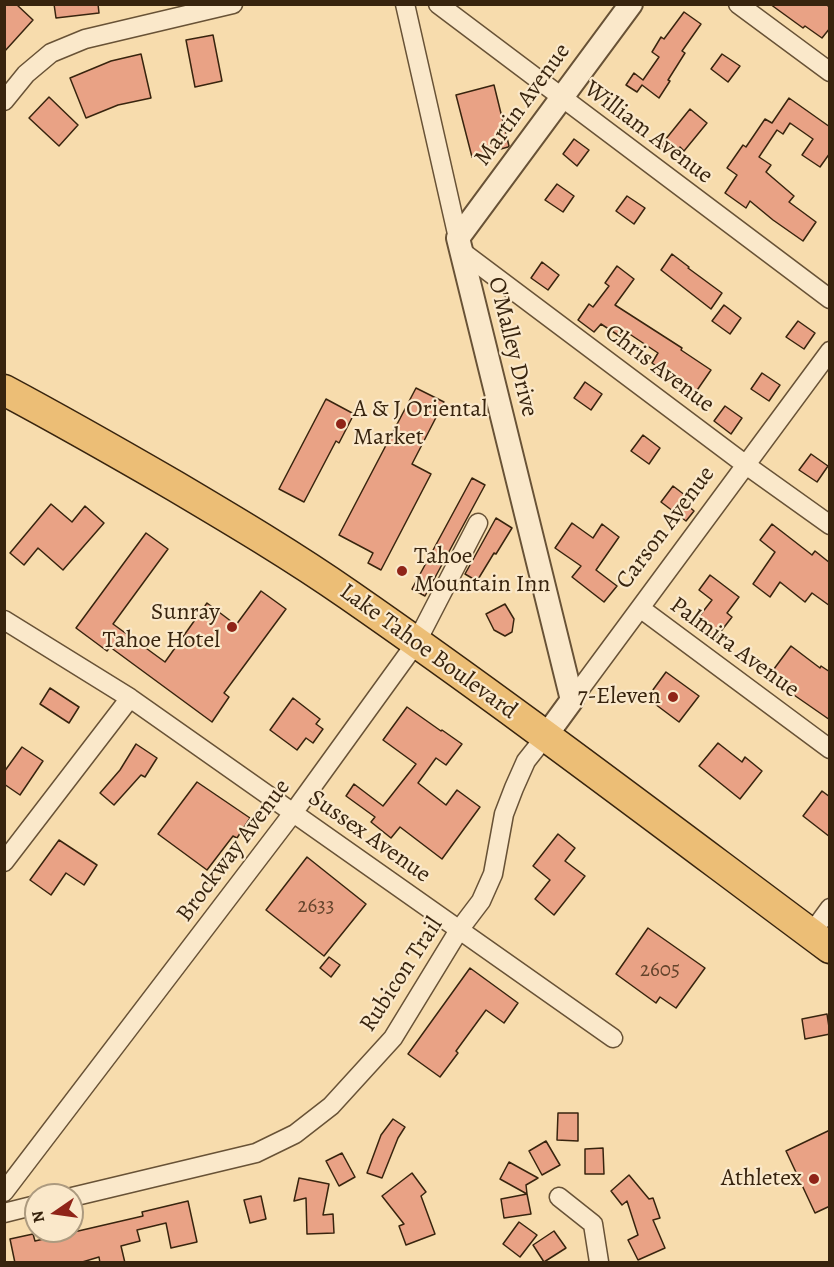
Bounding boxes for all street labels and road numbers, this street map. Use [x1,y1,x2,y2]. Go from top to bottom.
street label: Martin Avenue [469,38,577,172]
street label: William Avenue [578,75,718,191]
street label: O'Malley Drive [481,274,543,420]
street label: Chris Avenue [599,318,719,420]
street label: Carson Avenue [610,461,722,595]
street label: Lake Tahoe Boulevard [334,578,522,726]
street label: Palmira Avenue [664,591,804,705]
street label: Brockway Avenue [171,774,297,928]
street label: Sussex Avenue [302,784,436,890]
street label: Rubicon Trail [354,912,450,1038]

